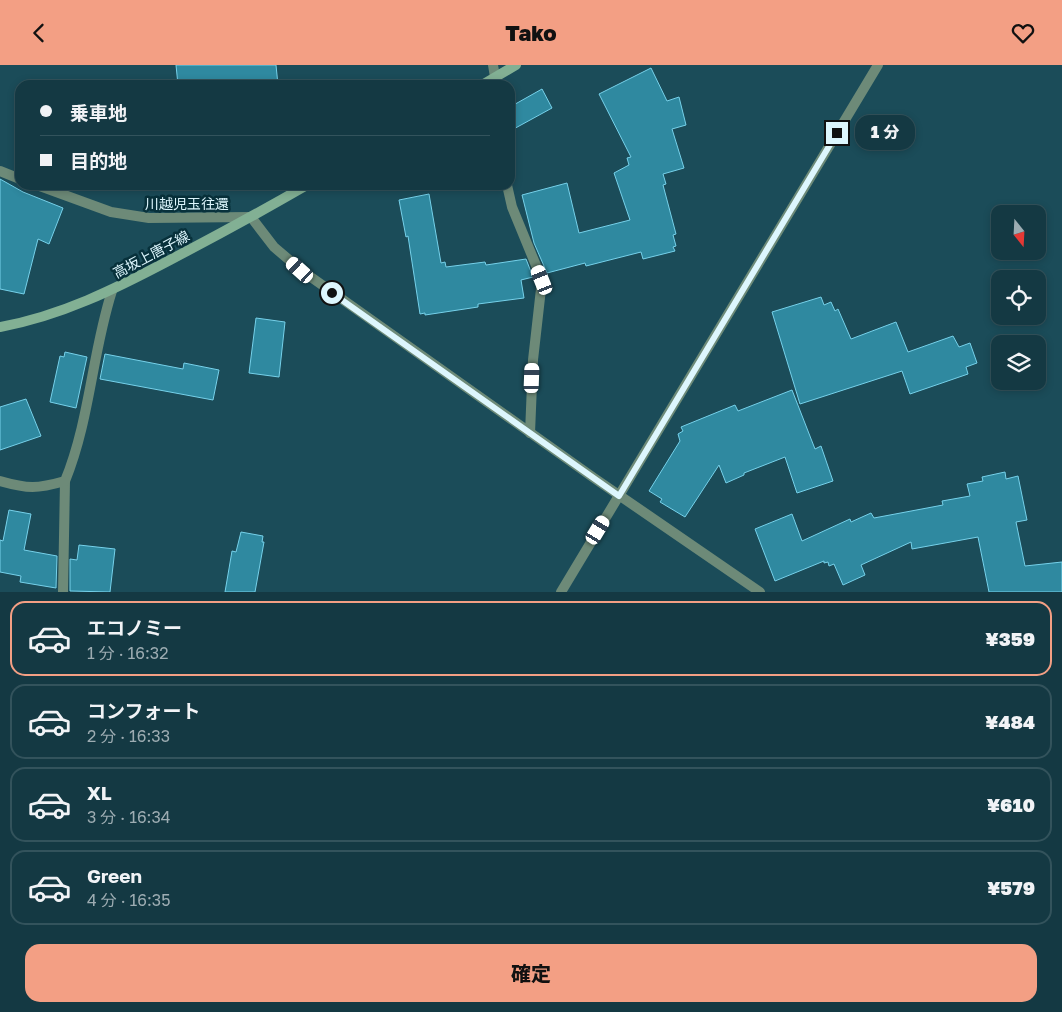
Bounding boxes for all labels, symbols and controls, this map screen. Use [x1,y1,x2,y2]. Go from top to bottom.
icon: back [25,19,53,47]
text: Tako [505,19,557,46]
icon: heart [1009,19,1037,47]
text: 乗車地 [70,101,127,124]
callout: 1 分 [854,115,914,151]
route end [826,122,848,144]
text: 1 分 [871,122,899,142]
text: 目的地 [70,149,127,172]
street label: 川越児玉往還 [145,195,229,212]
north arrow [991,205,1046,260]
map controls [991,205,1046,390]
street label: 高坂上唐子線 [110,227,192,281]
car [283,254,316,286]
car [529,263,554,297]
button: locate [991,270,1046,325]
route start [321,282,343,304]
button: layers [991,335,1046,390]
car [523,363,540,393]
car [583,513,612,547]
icon: car [27,616,72,661]
text: エコノミー [87,616,182,639]
text: ¥359 [985,627,1035,650]
text: 1 分 · 16:32 [87,643,168,663]
icon: car [27,699,72,744]
text: コンフォート [87,699,200,722]
text: ¥484 [985,710,1035,733]
text: 2 分 · 16:33 [87,726,170,746]
text: XL [87,781,112,804]
icon: car [27,782,72,827]
text: ¥610 [987,793,1035,816]
text: 3 分 · 16:34 [87,807,171,827]
text: Green [87,864,142,887]
icon: car [27,865,72,910]
text: ¥579 [987,876,1035,899]
text: 4 分 · 16:35 [87,890,170,910]
button: 確定 [25,944,1037,1002]

